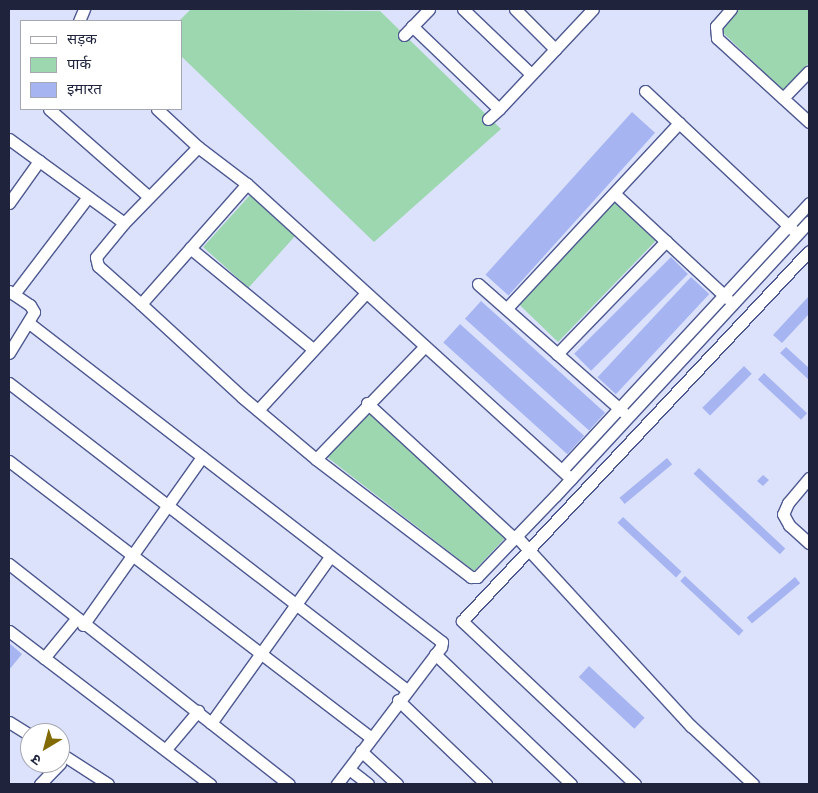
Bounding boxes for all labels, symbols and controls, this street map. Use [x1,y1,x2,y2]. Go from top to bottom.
legend [20,20,182,110]
text: सड़क [67,29,97,50]
text: पार्क [67,54,91,75]
text: इमारत [67,79,102,100]
north arrow [20,723,70,773]
text: उ [27,749,46,770]

